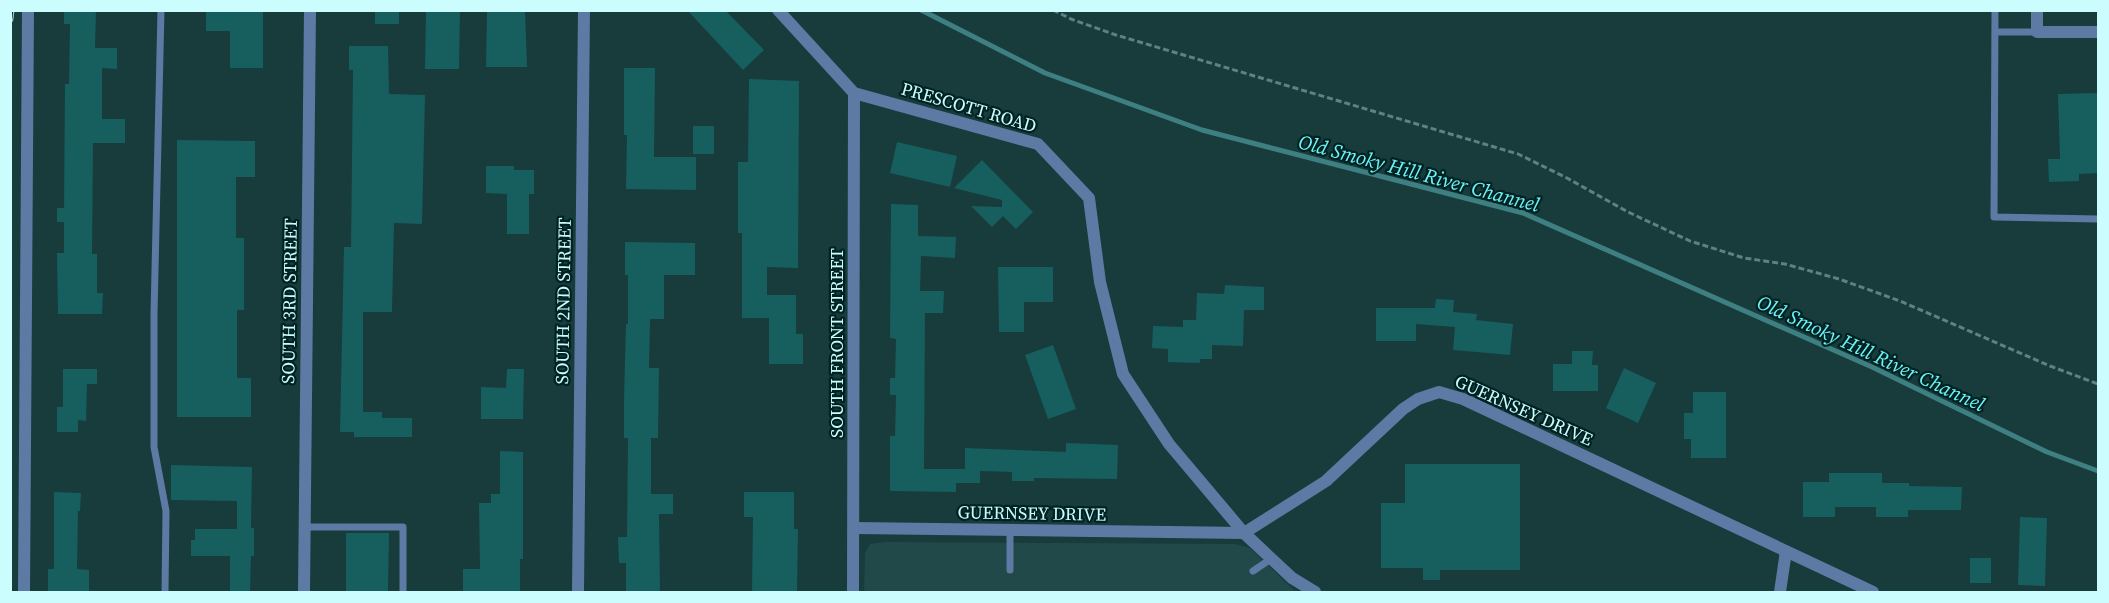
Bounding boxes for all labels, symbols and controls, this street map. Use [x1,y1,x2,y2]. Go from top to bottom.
street label: PRESCOTT ROAD [898,76,1040,138]
water label: Old Smoky Hill River Channel [1296,127,1543,219]
street label: SOUTH 2ND STREET [549,217,577,385]
street label: SOUTH 3RD STREET [275,218,303,384]
street label: SOUTH FRONT STREET [824,248,849,438]
water label: Old Smoky Hill River Channel [1753,288,1990,418]
street label: GUERNSEY DRIVE [1451,368,1597,452]
street label: GUERNSEY DRIVE [957,499,1107,527]

